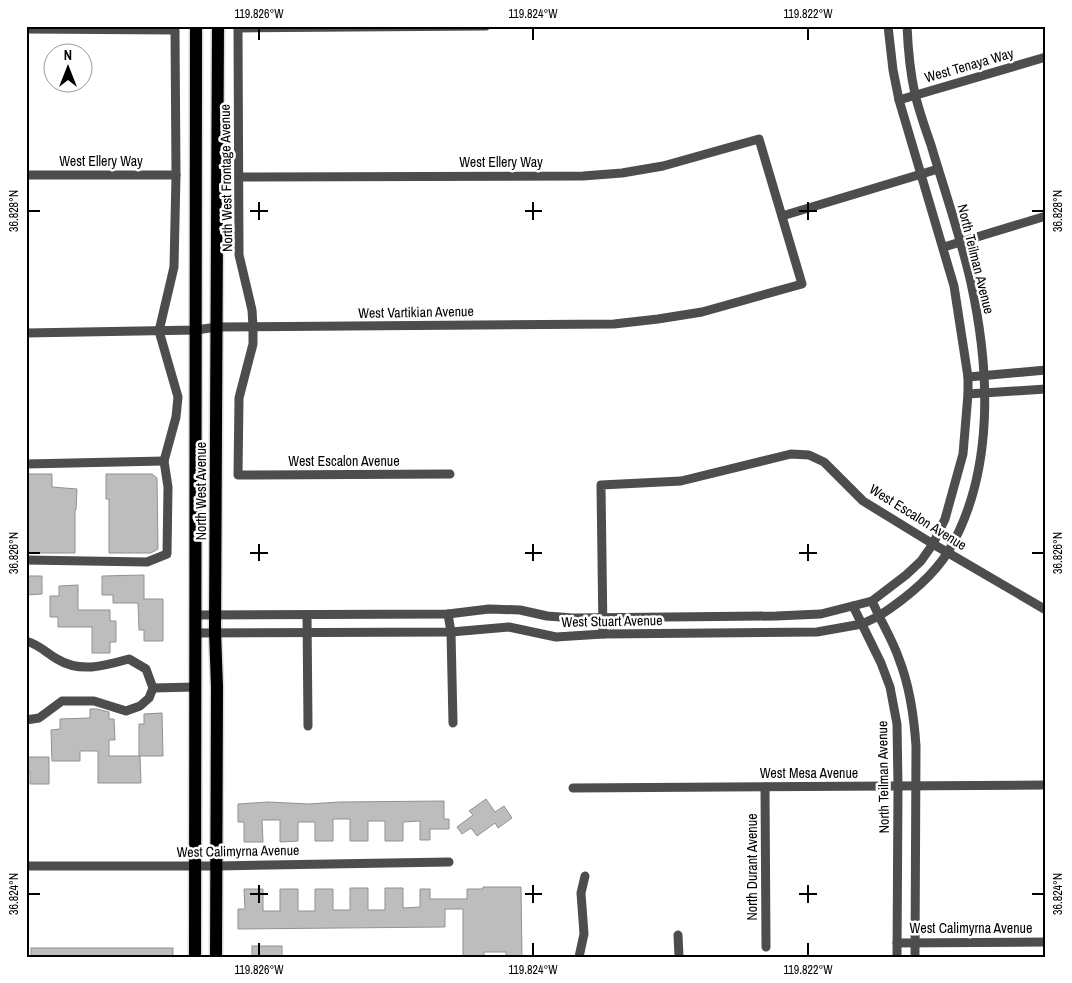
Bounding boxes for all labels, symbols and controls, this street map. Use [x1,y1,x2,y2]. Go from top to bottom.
text: 119.826°W [235,6,284,22]
text: 119.824°W [509,6,558,22]
text: 119.822°W [784,6,833,22]
north arrow [42,42,92,92]
street label: West Tenaya Way [922,44,1016,86]
text: N [64,46,72,64]
street label: North West Frontage Avenue [216,104,236,252]
street label: West Ellery Way [59,152,143,170]
street label: West Ellery Way [459,153,543,171]
text: 36.828°N [6,190,22,232]
text: 36.828°N [1050,190,1066,232]
street label: North Teilman Avenue [954,202,998,316]
street label: West Vartikian Avenue [358,302,474,322]
street label: North West Avenue [192,442,210,540]
street label: West Escalon Avenue [288,452,400,470]
street label: West Escalon Avenue [866,480,970,554]
text: 36.826°N [6,532,22,574]
text: 36.826°N [1050,532,1066,574]
street label: West Stuart Avenue [561,611,663,631]
street label: North Teilman Avenue [873,721,893,833]
street label: West Mesa Avenue [760,764,858,782]
street label: North Durant Avenue [743,813,761,921]
street label: West Calimyrna Avenue [176,841,300,861]
text: 36.824°N [6,873,22,915]
text: 36.824°N [1050,873,1066,915]
street label: West Calimyrna Avenue [910,919,1032,937]
text: 119.826°W [235,962,284,978]
text: 119.824°W [509,962,558,978]
text: 119.822°W [784,962,833,978]

